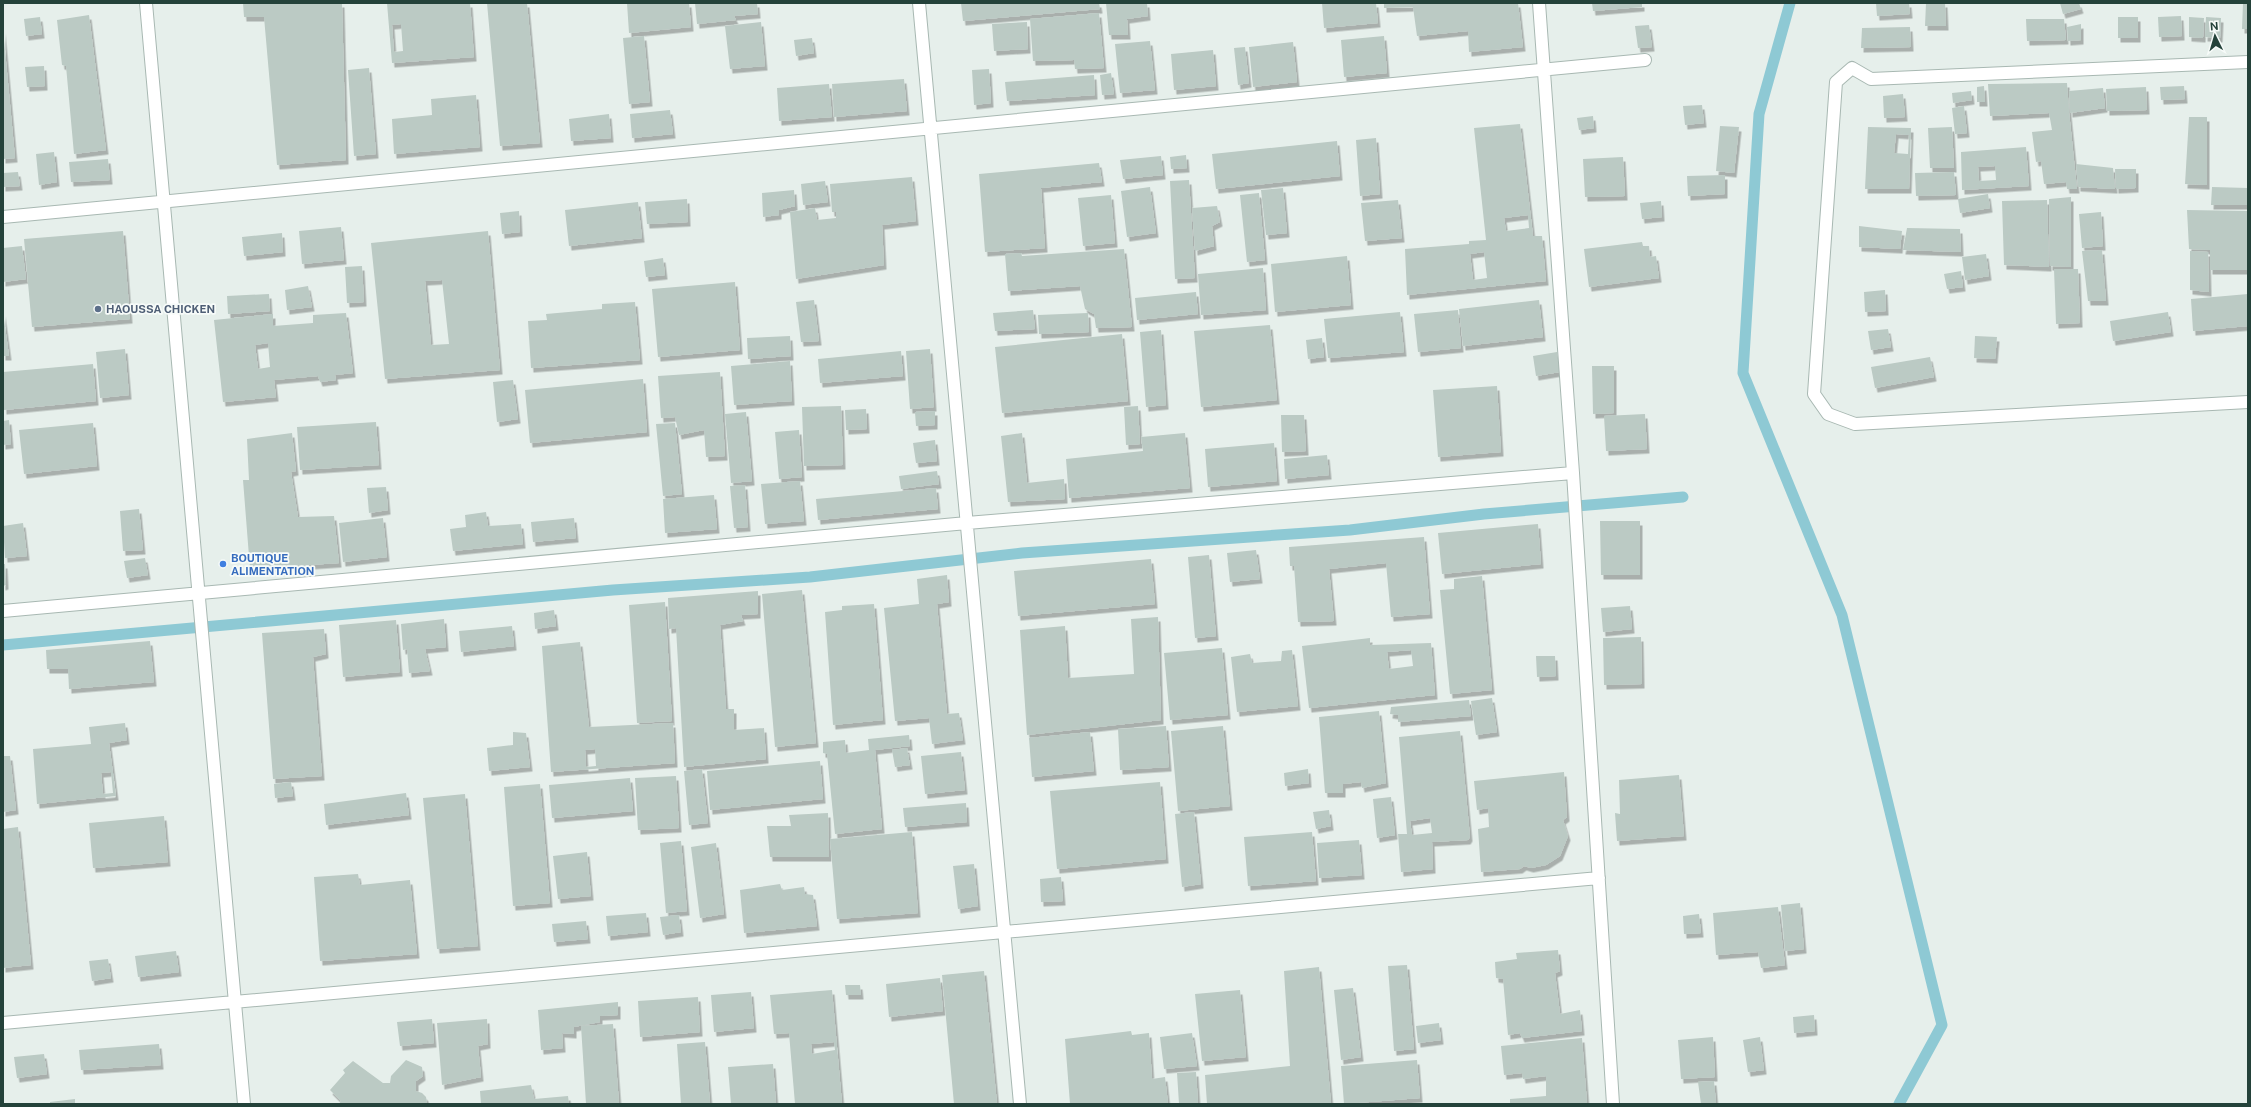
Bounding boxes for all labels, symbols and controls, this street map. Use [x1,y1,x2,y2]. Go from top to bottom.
north arrow [2195,16,2235,56]
text: N [2209,20,2219,32]
place label: HAOUSSA CHICKEN [106,303,215,315]
marker: HAOUSSA CHICKEN [93,304,103,314]
place label: BOUTIQUE ALIMENTATION [231,552,314,577]
marker: BOUTIQUE ALIMENTATION [218,559,228,569]

